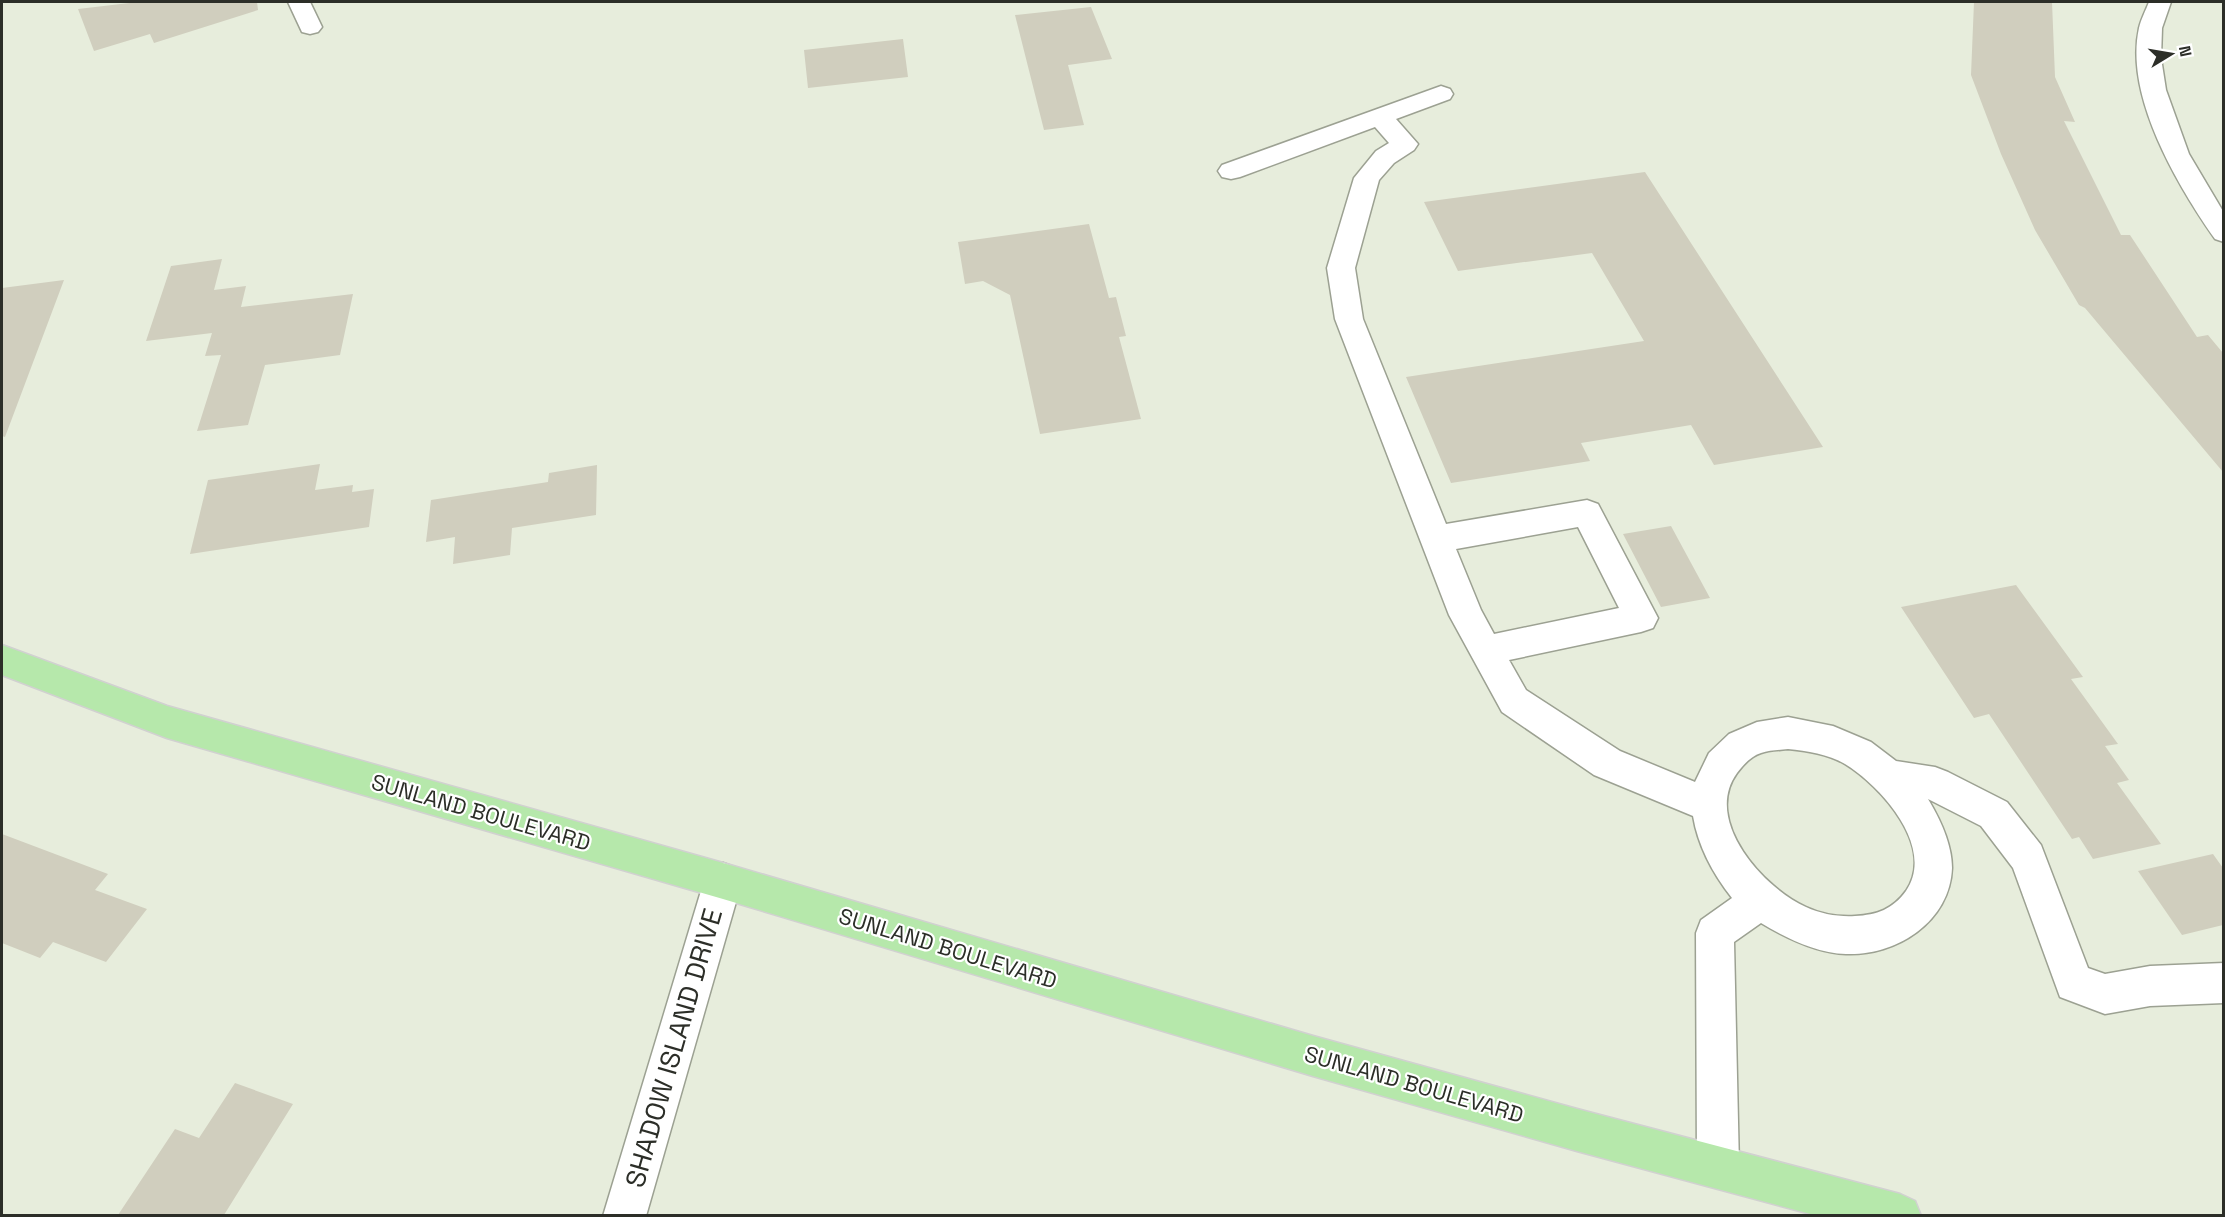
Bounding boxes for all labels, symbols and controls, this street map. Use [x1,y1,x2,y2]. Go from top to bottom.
north arrow [2141,24,2201,84]
text: N [2174,44,2197,59]
street label: SUNLAND BOULEVARD [368,767,594,857]
street label: SUNLAND BOULEVARD [836,901,1060,995]
street label: SHADOW ISLAND DRIVE [617,904,730,1191]
street label: SUNLAND BOULEVARD [1301,1039,1527,1129]

